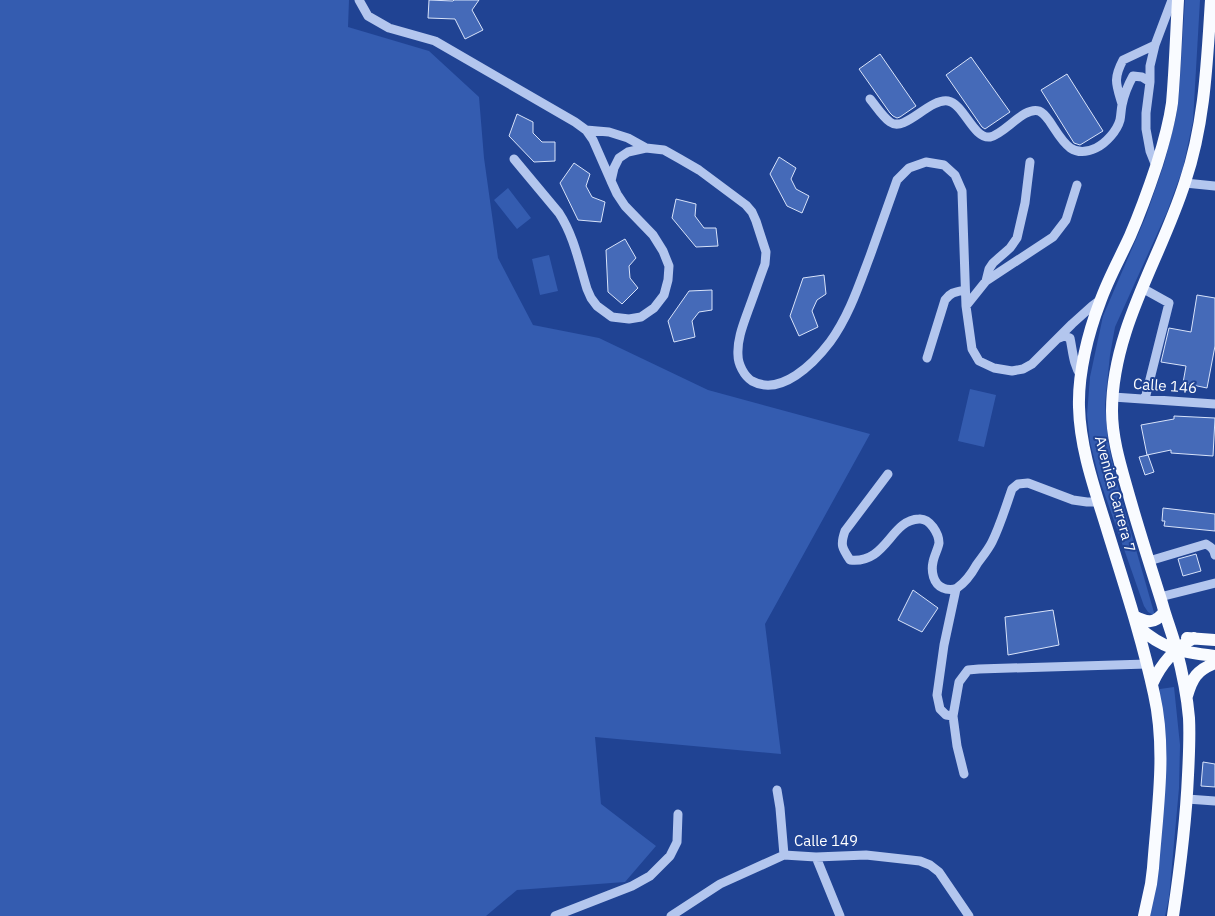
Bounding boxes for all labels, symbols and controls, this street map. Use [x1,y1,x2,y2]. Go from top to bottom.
street label: Calle 146 [1132,374,1198,397]
street label: Avenida Carrera 7 [1091,434,1140,554]
street label: Calle 149 [794,831,858,850]

